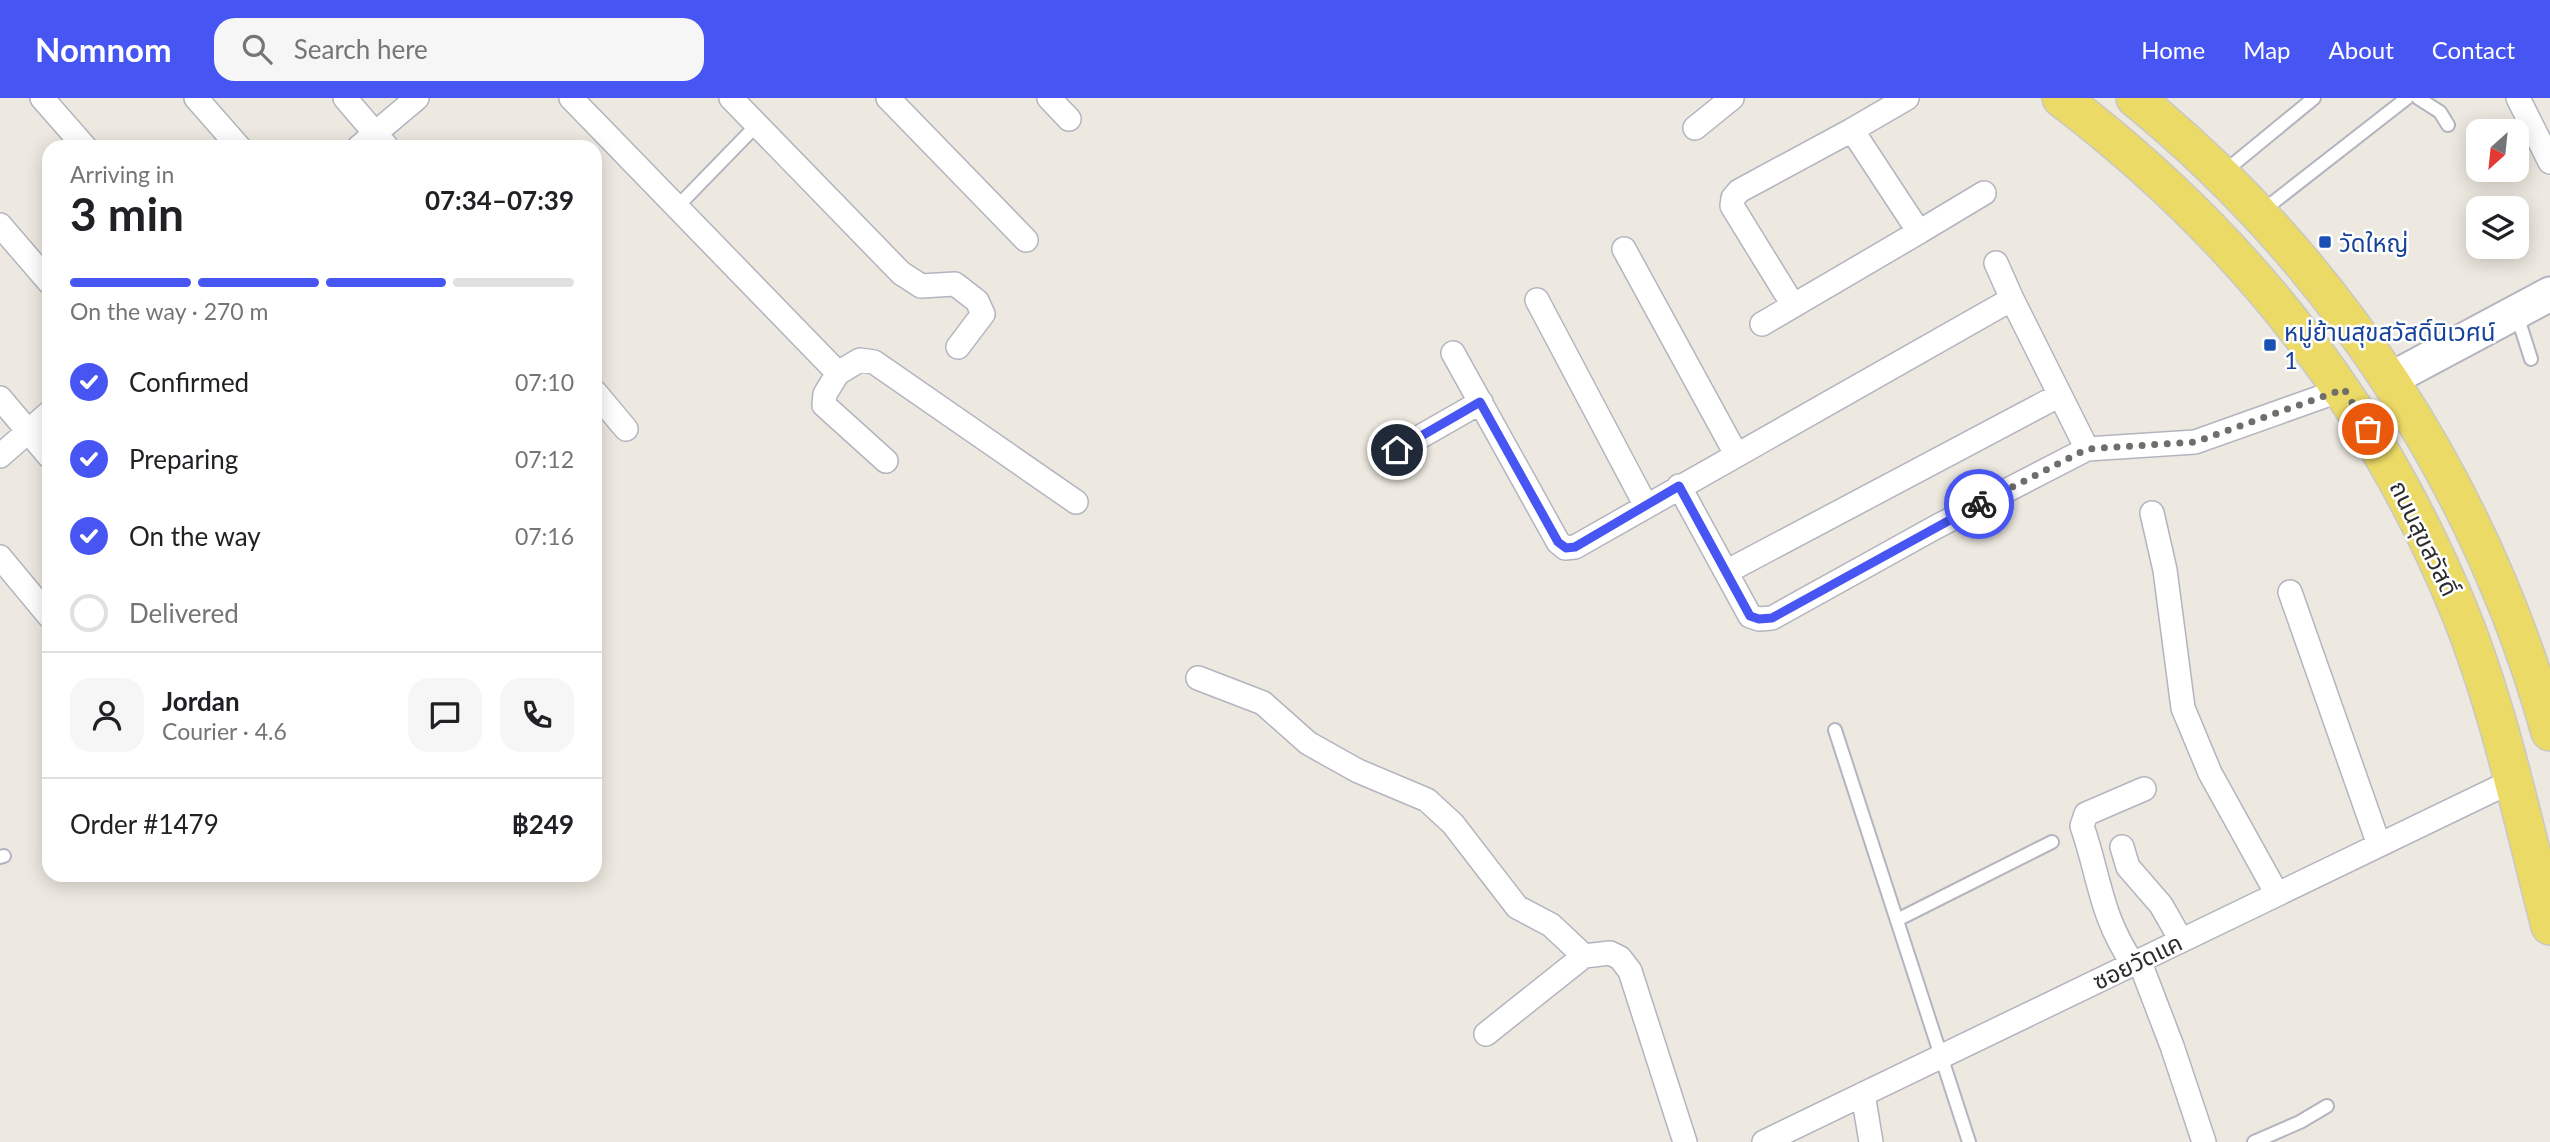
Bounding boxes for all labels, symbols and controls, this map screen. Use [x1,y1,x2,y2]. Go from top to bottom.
search box [214,18,704,81]
text: Nomnom [35,29,172,69]
icon: search [238,30,276,68]
text: Search here [294,33,428,65]
text: Home [2141,35,2205,64]
text: Map [2243,35,2291,64]
text: About [2329,35,2394,64]
text: Contact [2432,35,2515,64]
north arrow [2466,119,2529,182]
map controls [2466,119,2529,259]
text: Arriving in [70,160,174,188]
text: 07:34–07:39 [425,184,574,216]
text: 3 min [70,186,184,241]
button: layers [2466,196,2529,259]
place label: วัดใหญ่ [2339,228,2408,257]
marker: วัดใหญ่ [2317,234,2333,250]
text: On the way · 270 m [70,297,269,325]
place label: หมู่ย้านสุขสวัสดิ์นิเวศน์ 1 [2284,317,2496,374]
marker: หมู่ย้านสุขสวัสดิ์นิเวศน์ 1 [2262,337,2278,353]
icon: check [70,363,108,401]
text: Confirmed [129,366,249,398]
text: 07:10 [515,368,574,396]
pin [2338,399,2398,459]
icon: bag [2349,410,2387,448]
pin [1367,420,1427,480]
icon: home [1378,431,1416,469]
icon: check [70,440,108,478]
text: Preparing [129,443,238,475]
text: 07:12 [515,445,574,473]
courier [1944,469,2014,539]
street label: ถนนสุขสวัสดิ์ [2383,476,2465,601]
icon: bike [1960,485,1998,523]
icon: check [70,517,108,555]
text: On the way [129,520,261,552]
text: 07:16 [515,522,574,550]
text: Delivered [129,597,239,629]
button: person [70,678,144,752]
button: chat [408,678,482,752]
button: phone [500,678,574,752]
text: Jordan [162,685,240,717]
text: Courier · 4.6 [162,717,287,745]
text: Order #1479 [70,808,219,840]
text: ฿249 [511,808,574,840]
street label: ซอยวัดแค [2087,927,2187,995]

